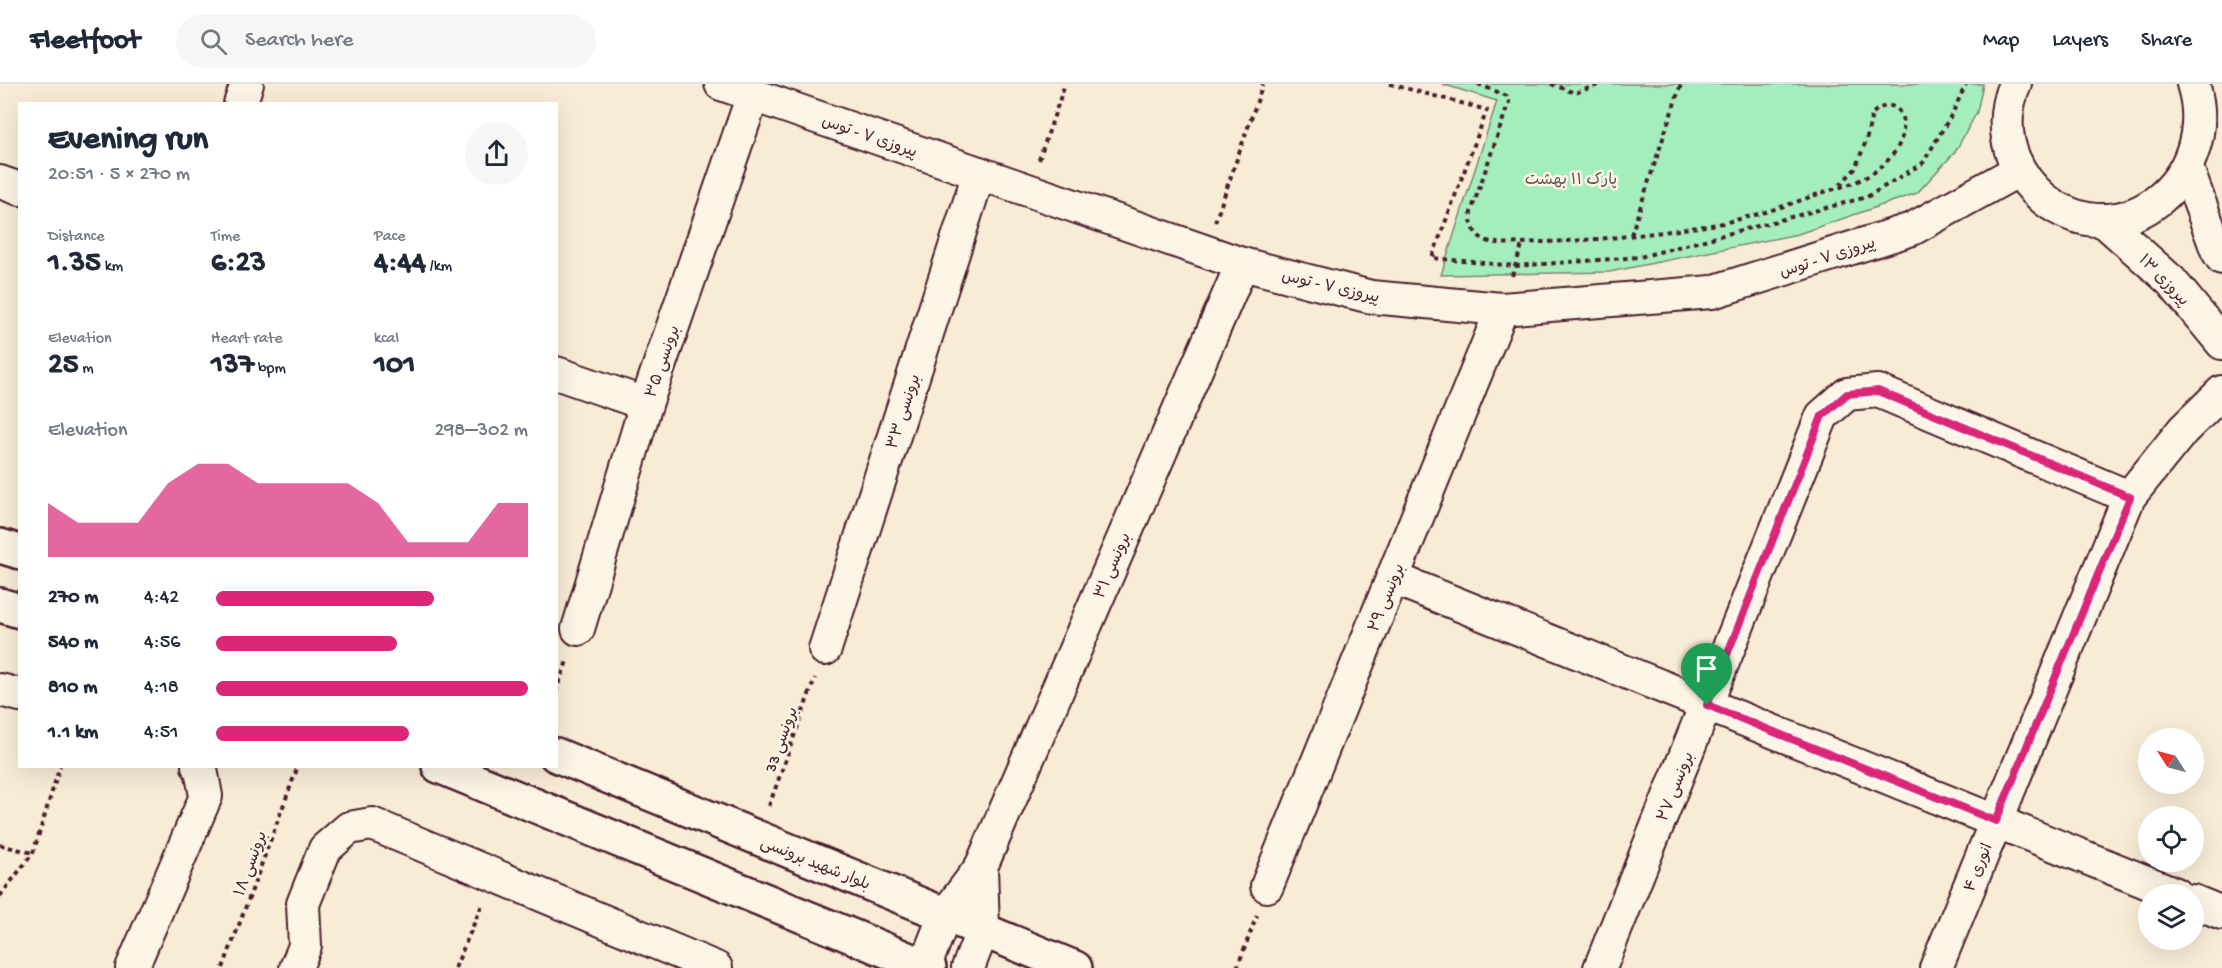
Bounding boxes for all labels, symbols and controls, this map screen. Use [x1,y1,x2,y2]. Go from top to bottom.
search box [176,14,596,68]
text: Fleetfoot [30,25,140,58]
icon: search [197,25,230,58]
text: Search here [245,28,353,54]
text: Map [1983,29,2019,54]
text: Layers [2052,29,2108,54]
text: Share [2141,29,2192,54]
street label: پیروزی ۷ - توس [819,113,919,164]
text: Evening run [48,122,208,160]
button: share [465,122,528,185]
text: 20:51 · 5 × 270 m [48,164,190,187]
park label: پارک ۱۱ بهشت [1525,172,1617,191]
text: Distance [48,228,105,247]
text: Time [211,228,240,247]
text: Pace [374,228,405,247]
street label: پیروزی ۷ - توس [1778,235,1878,284]
text: 1.35 [48,247,101,282]
text: 6:23 [211,247,266,282]
text: 4:44 [374,247,426,282]
street label: پیروزی ۱۳ [2133,252,2192,311]
text: km [101,258,123,277]
text: /km [426,258,452,277]
street label: پیروزی ۷ - توس [1280,268,1381,309]
street label: برونسی ۳۵ [643,323,686,401]
text: Elevation [48,330,112,349]
text: Heart rate [211,330,283,349]
text: kcal [374,330,399,349]
text: 25 [48,349,78,384]
text: 137 [211,349,254,384]
text: 101 [374,349,415,384]
text: m [78,360,94,379]
text: bpm [254,360,286,379]
street label: برونسی ۳۳ [884,372,926,452]
text: Elevation [48,420,128,443]
text: 298–302 m [434,420,528,443]
street label: برونسی ۳۱ [1092,530,1137,602]
street label: برونسی ۲۹ [1366,561,1411,635]
text: 270 m [48,587,99,610]
text: 4:42 [144,587,179,610]
text: 540 m [48,632,98,655]
text: 4:56 [144,632,180,655]
pin [1681,643,1732,705]
icon: arrive [1690,652,1723,685]
text: 810 m [48,677,97,700]
text: 4:18 [144,677,179,700]
street label: برونسی 33 [762,705,804,776]
text: 1.1 km [48,722,98,745]
text: 4:51 [144,722,178,745]
north arrow [2138,728,2204,794]
map controls [2138,728,2204,950]
street label: برونسی ۲۷ [1655,750,1700,825]
button: locate [2138,806,2204,872]
street label: برونسی ۱۸ [232,829,273,899]
street label: بلوار شهید برونسی [757,835,872,896]
street label: انوری ۴ [1962,841,1999,895]
button: layers [2138,884,2204,950]

